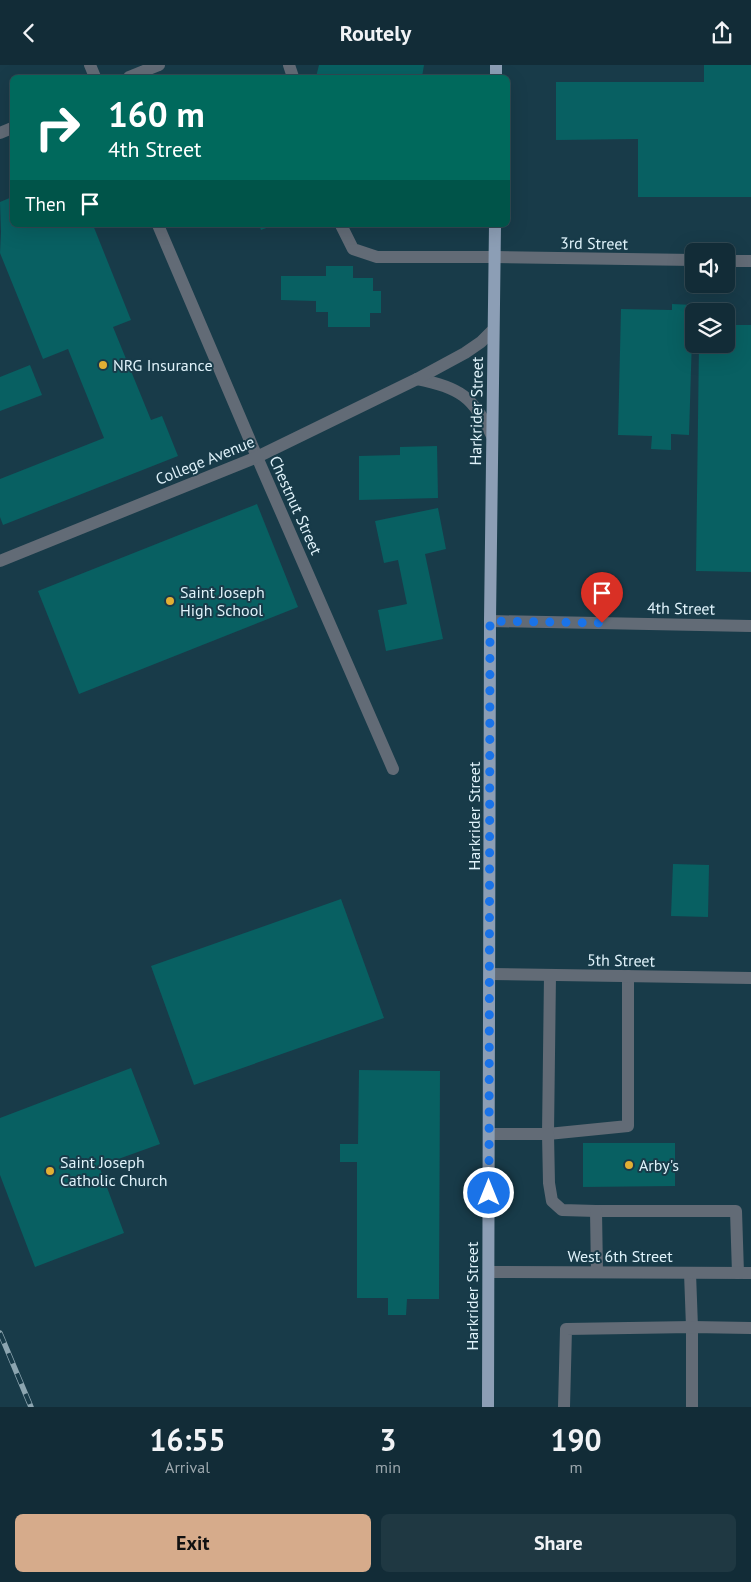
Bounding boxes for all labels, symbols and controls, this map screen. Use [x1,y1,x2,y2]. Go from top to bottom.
icon: back [15,19,43,47]
text: Routely [340,19,411,47]
icon: share [708,19,736,47]
text: 160 m [108,91,205,137]
icon: right [25,95,90,160]
text: 4th Street [108,135,202,163]
icon: arrive [76,190,104,218]
text: Then [25,192,66,216]
street label: 3rd Street [560,232,629,254]
map controls [685,243,735,353]
button: sound [685,243,735,293]
button: layers [685,303,735,353]
place label: NRG Insurance [113,355,213,375]
street label: Harkrider Street [465,356,487,466]
marker: NRG Insurance [97,359,109,371]
street label: College Avenue [153,431,257,489]
street label: Chestnut Street [265,452,327,558]
pin [581,572,623,623]
icon: arrive [588,579,616,607]
place label: Saint Joseph High School [180,582,265,620]
marker: Saint Joseph High School [164,595,176,607]
street label: 4th Street [647,597,716,619]
street label: Harkrider Street [464,761,484,870]
street label: 5th Street [587,949,656,971]
place label: Saint Joseph Catholic Church [60,1152,168,1190]
place label: Arby's [639,1155,679,1175]
marker: Arby's [623,1159,635,1171]
marker: Saint Joseph Catholic Church [44,1165,56,1177]
position arrow [462,1166,514,1218]
street label: Harkrider Street [462,1241,482,1350]
street label: West 6th Street [567,1246,673,1266]
text: 16:55 [149,1420,226,1459]
text: 3 [380,1420,397,1459]
text: 190 [550,1420,602,1459]
text: Arrival [165,1457,210,1477]
text: min [375,1457,401,1477]
text: m [570,1457,583,1477]
button: Exit [15,1514,371,1572]
button: Share [381,1514,736,1572]

